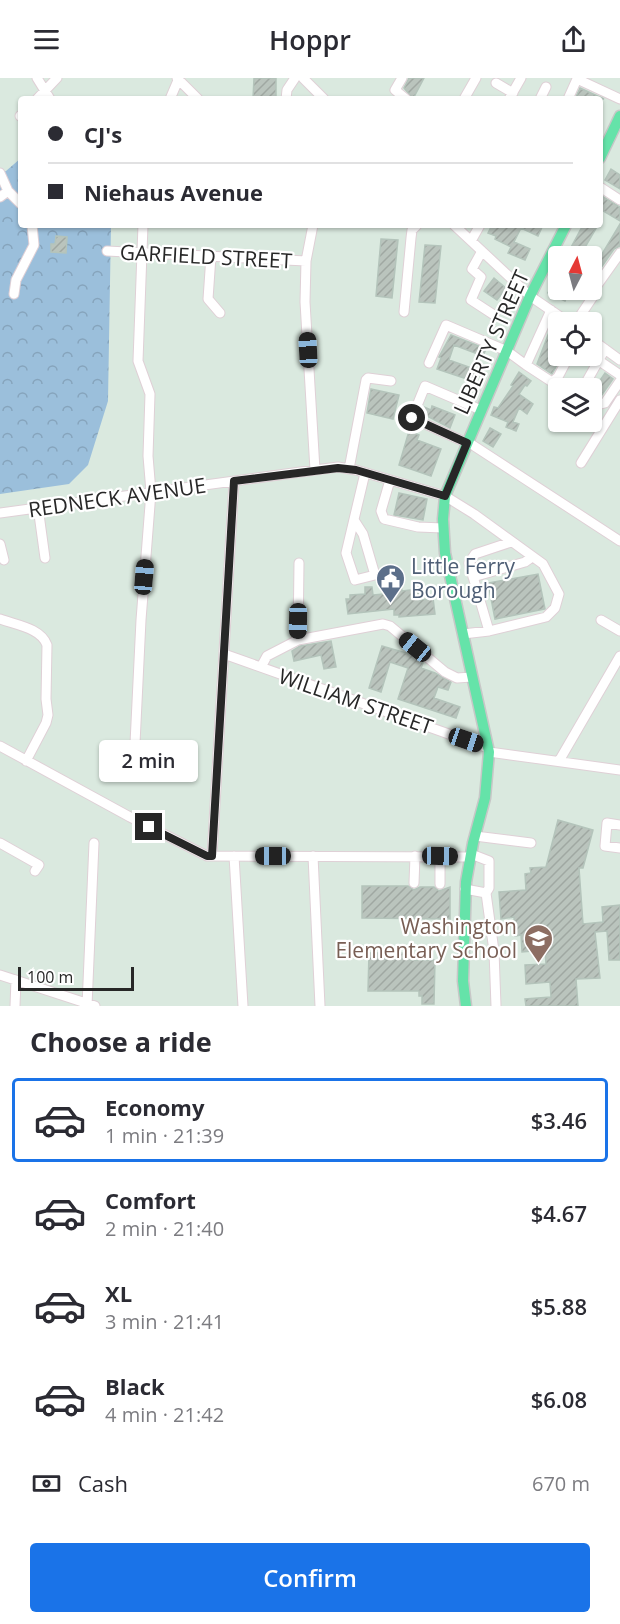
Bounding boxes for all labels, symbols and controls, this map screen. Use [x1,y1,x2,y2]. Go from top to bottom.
text: Hoppr [269,21,351,58]
icon: menu [30,23,63,56]
icon: share [557,23,590,56]
text: CJ's [84,119,122,149]
text: Niehaus Avenue [84,177,263,207]
street label: GARFIELD STREET [119,238,293,275]
north arrow [548,246,602,300]
map controls [548,246,602,432]
street label: LIBERTY STREET [447,265,535,418]
button: locate [548,312,602,366]
car [298,332,318,368]
button: layers [548,378,602,432]
route start [398,404,425,431]
street label: REDNECK AVENUE [26,471,208,523]
place label: Little Ferry Borough [411,552,516,604]
car [133,558,155,596]
public building icon: Little Ferry Borough [374,562,406,604]
car [289,603,307,639]
car [395,629,435,665]
street label: WILLIAM STREET [275,661,437,741]
car [446,726,486,754]
callout: 2 min [100,740,198,782]
text: 2 min [122,747,176,774]
route end [135,813,162,840]
car [255,847,291,865]
car [422,847,458,865]
place label: Washington Elementary School [335,912,517,964]
school or university icon: Washington Elementary School [522,922,554,964]
scale bar [18,964,134,992]
text: 100 m [27,966,73,988]
text: Choose a ride [30,1023,212,1060]
text: Economy [105,1092,204,1122]
icon: car [33,1093,87,1147]
text: $3.46 [531,1105,587,1135]
text: 1 min · 21:39 [105,1122,224,1149]
text: Comfort [105,1185,196,1215]
icon: car [33,1186,87,1240]
text: $4.67 [531,1198,587,1228]
text: 2 min · 21:40 [105,1215,224,1242]
text: XL [105,1278,132,1308]
icon: car [33,1279,87,1333]
text: $5.88 [531,1291,587,1321]
text: 3 min · 21:41 [105,1308,224,1335]
text: Black [105,1371,165,1401]
icon: car [33,1372,87,1426]
text: $6.08 [531,1384,587,1414]
text: 4 min · 21:42 [105,1401,224,1428]
icon: cash [30,1467,63,1500]
text: Cash [78,1468,128,1498]
text: 670 m [532,1470,590,1497]
button: Confirm [30,1543,590,1612]

